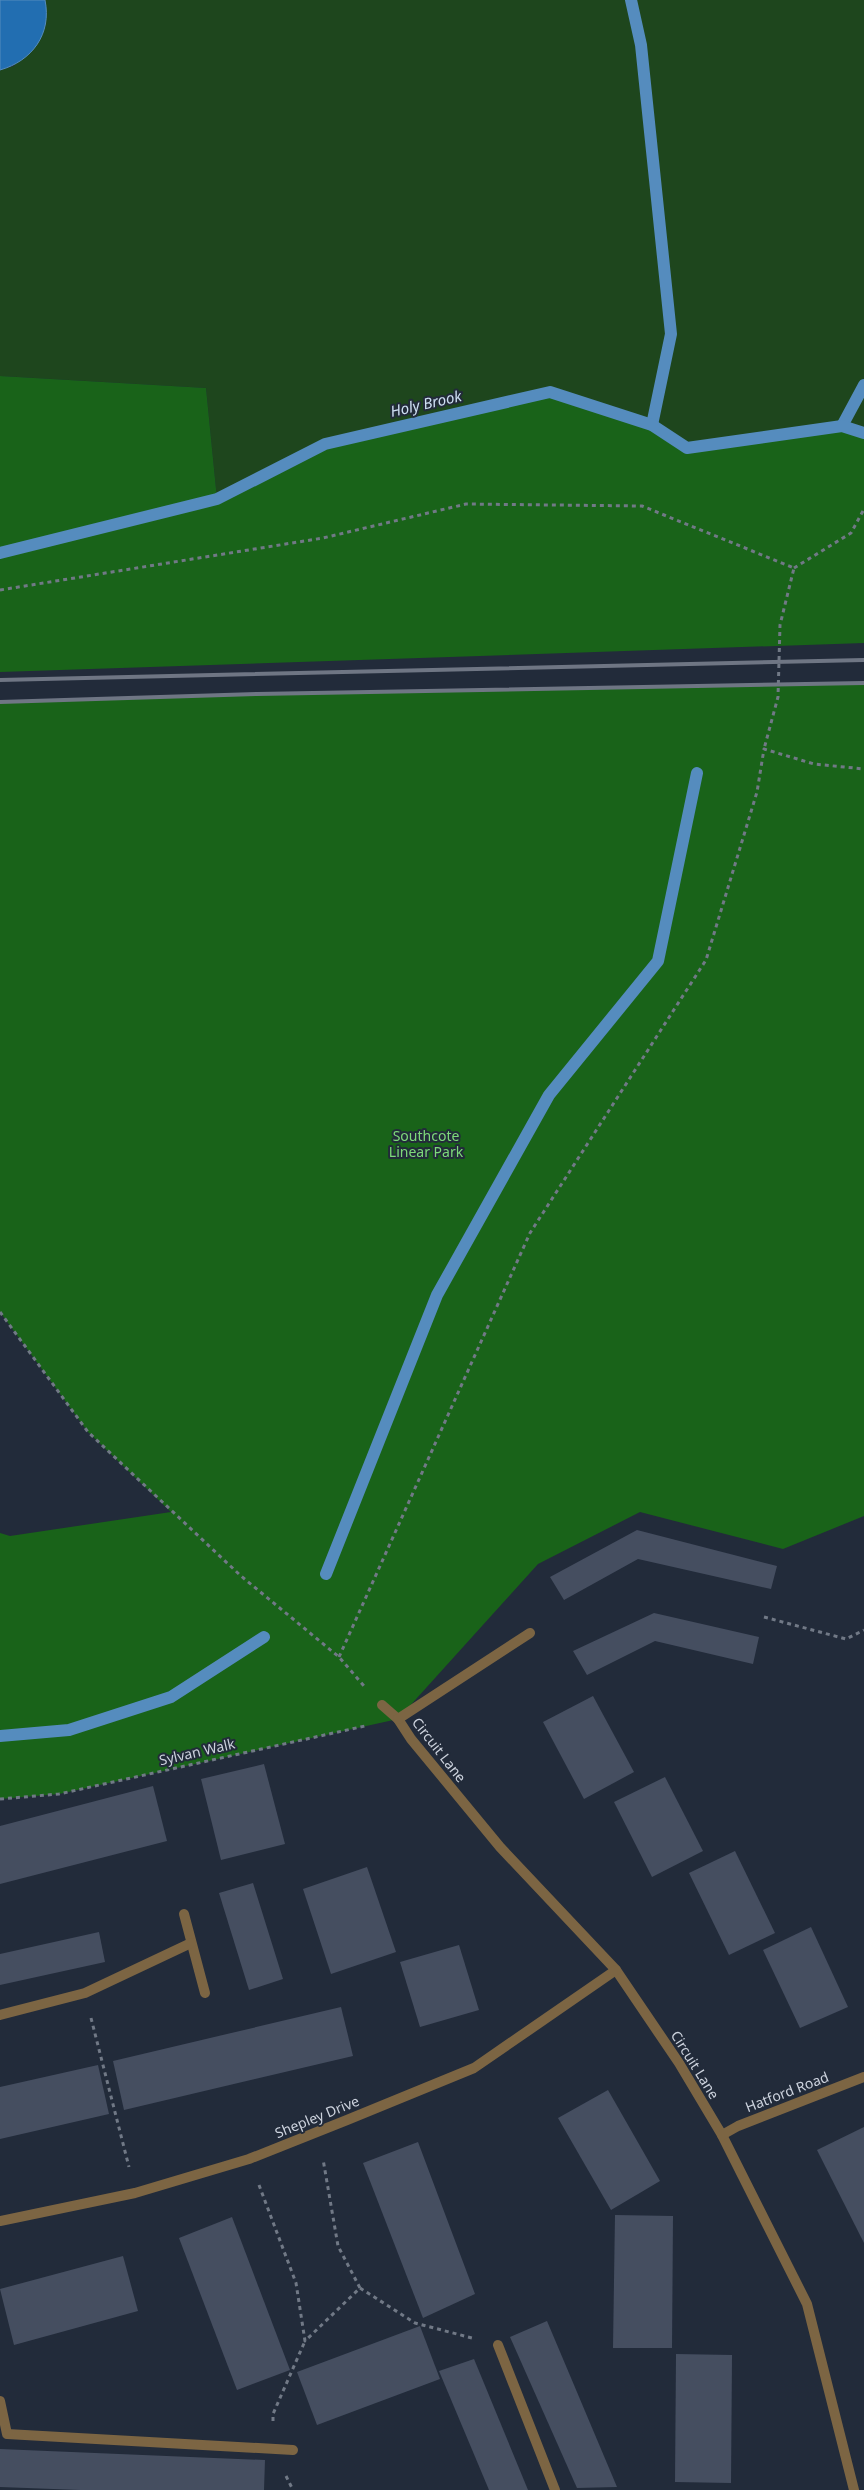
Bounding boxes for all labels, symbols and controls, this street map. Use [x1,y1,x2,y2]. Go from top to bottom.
water label: Holy Brook [388,385,464,421]
park label: Southcote Linear Park [389,1126,464,1161]
street label: Circuit Lane [408,1713,471,1786]
street label: Sylvan Walk [157,1733,237,1769]
street label: Circuit Lane [667,2027,724,2103]
street label: Hatford Road [742,2067,831,2116]
street label: Shepley Drive [272,2091,362,2142]

